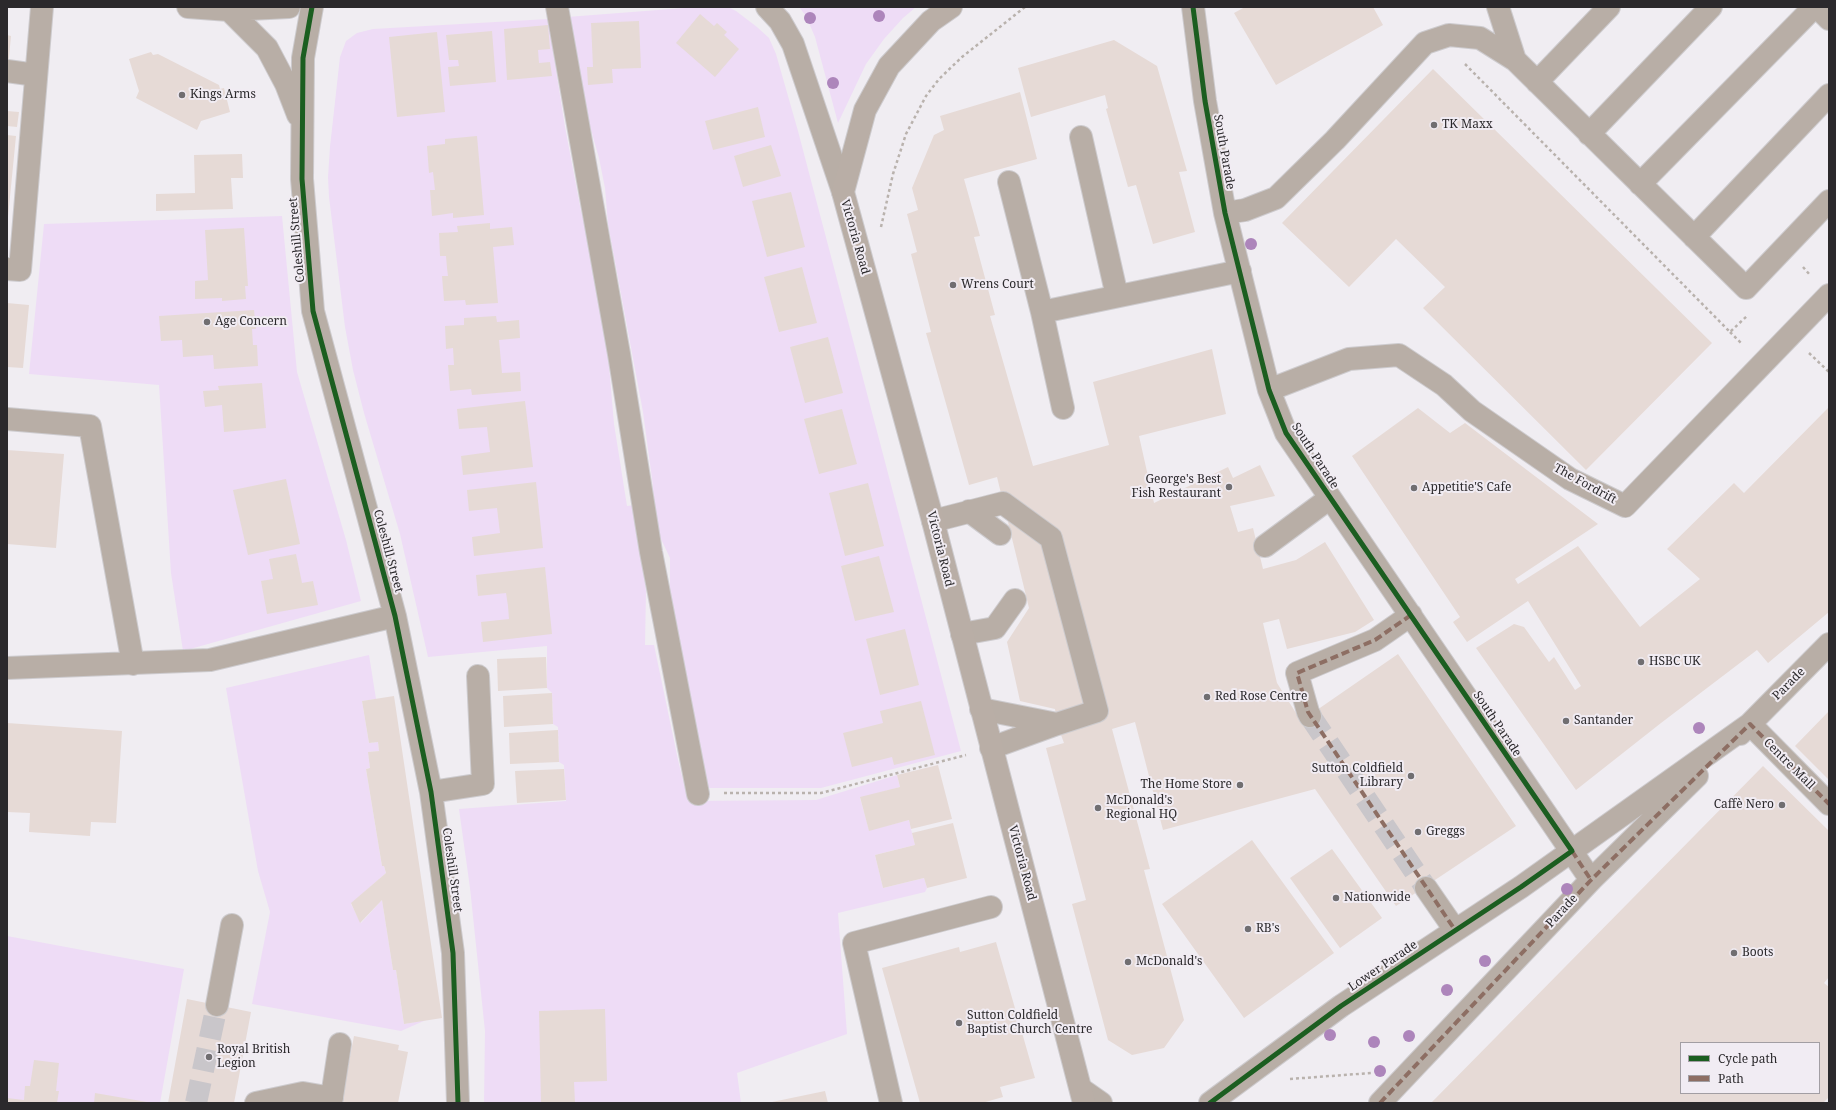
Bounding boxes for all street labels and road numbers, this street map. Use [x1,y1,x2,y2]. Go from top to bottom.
street label: South Parade [1210,113,1238,191]
street label: Coleshill Street [286,197,308,283]
street label: Victoria Road [837,198,873,276]
street label: South Parade [1288,420,1342,492]
street label: The Fordrift [1551,461,1619,507]
street label: Coleshill Street [370,508,406,594]
street label: Victoria Road [924,510,956,588]
street label: Parade [1770,665,1808,703]
street label: South Parade [1470,688,1524,760]
street label: Centre Mall [1760,735,1818,793]
street label: Victoria Road [1005,824,1039,902]
street label: Coleshill Street [439,827,465,913]
street label: Parade [1543,891,1581,931]
street label: Lower Parade [1346,938,1420,994]

